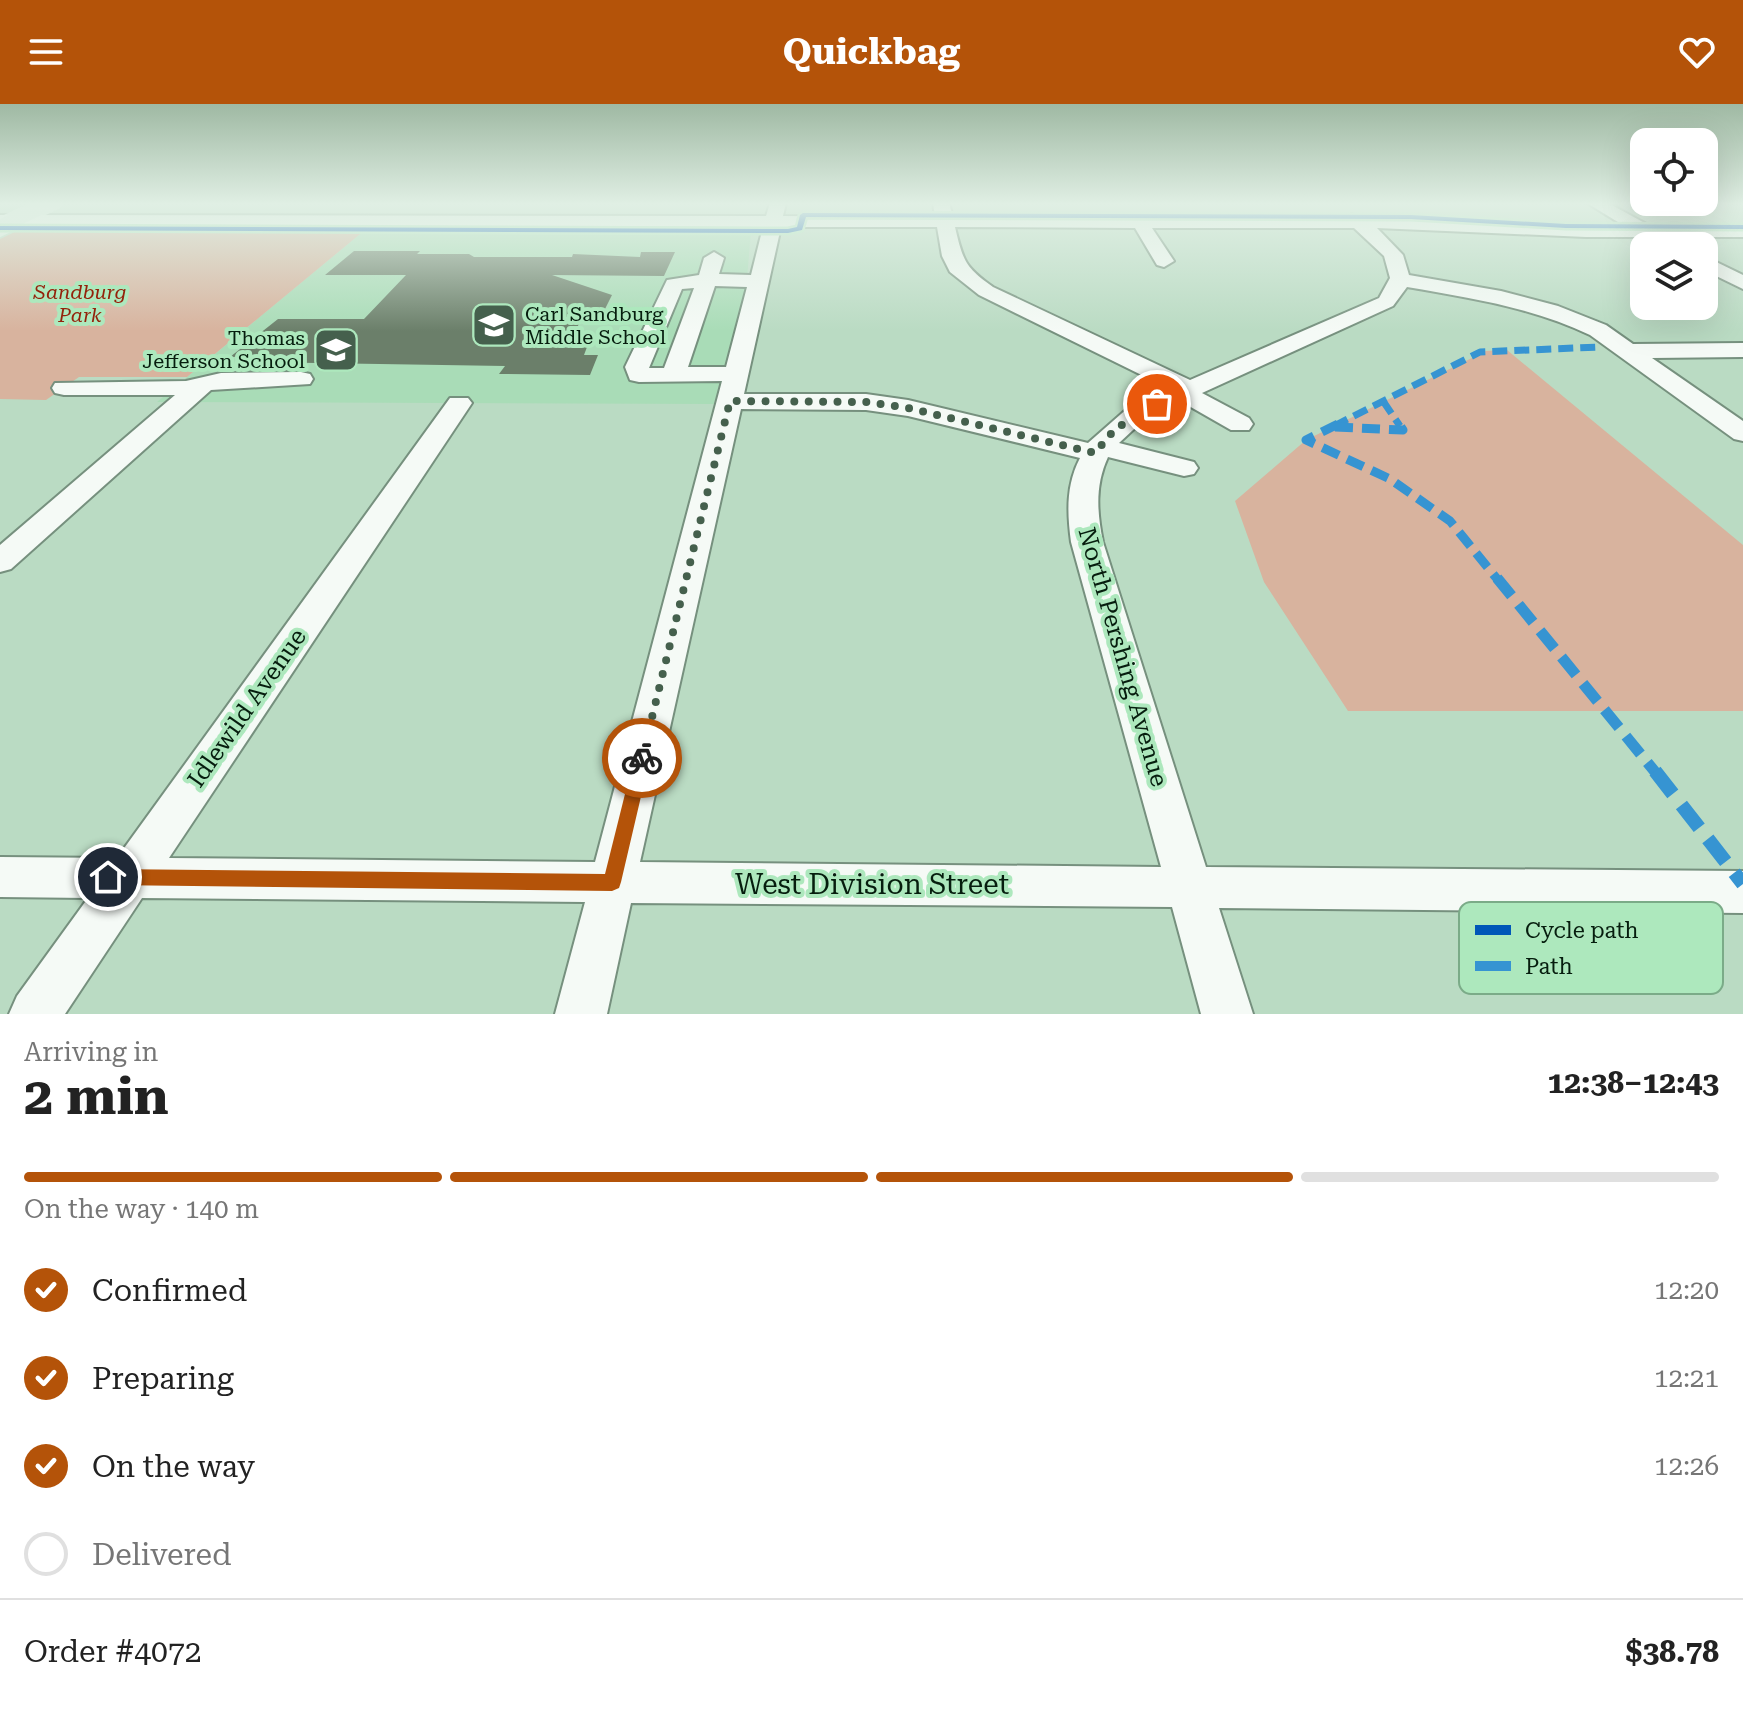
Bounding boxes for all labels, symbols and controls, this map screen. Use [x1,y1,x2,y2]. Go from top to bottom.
icon: menu [24,30,68,74]
icon: heart [1675,30,1719,74]
text: Quickbag [783,31,960,73]
map controls [1630,128,1718,320]
button: locate [1630,128,1718,216]
button: layers [1630,232,1718,320]
park label: Sandburg Park [33,280,127,327]
school or university icon: Carl Sandburg Middle School [470,301,518,349]
place label: Carl Sandburg Middle School [525,302,666,349]
place label: Thomas Jefferson School [142,326,305,373]
school or university icon: Thomas Jefferson School [312,326,360,374]
pin [1123,370,1191,438]
icon: bag [1135,382,1179,426]
street label: North Pershing Avenue [1073,524,1173,790]
street label: Idlewild Avenue [182,623,312,793]
courier [602,718,682,798]
icon: bike [620,736,664,780]
pin [74,843,142,911]
icon: home [86,855,130,899]
street label: West Division Street [735,868,1009,901]
legend [1459,902,1723,994]
text: Cycle path [1525,918,1639,943]
text: Path [1525,954,1573,979]
text: Arriving in [24,1037,158,1067]
text: 12:38–12:43 [1547,1065,1719,1100]
text: 2 min [24,1066,169,1127]
text: On the way · 140 m [24,1194,259,1224]
icon: check [24,1268,68,1312]
text: Confirmed [92,1273,247,1308]
text: 12:20 [1654,1275,1719,1305]
icon: check [24,1356,68,1400]
text: Preparing [92,1361,234,1396]
text: 12:21 [1654,1363,1719,1393]
icon: check [24,1444,68,1488]
text: On the way [92,1449,255,1484]
text: 12:26 [1654,1451,1719,1481]
text: Delivered [92,1537,231,1572]
text: Order #4072 [24,1634,202,1669]
text: $38.78 [1626,1634,1719,1669]

